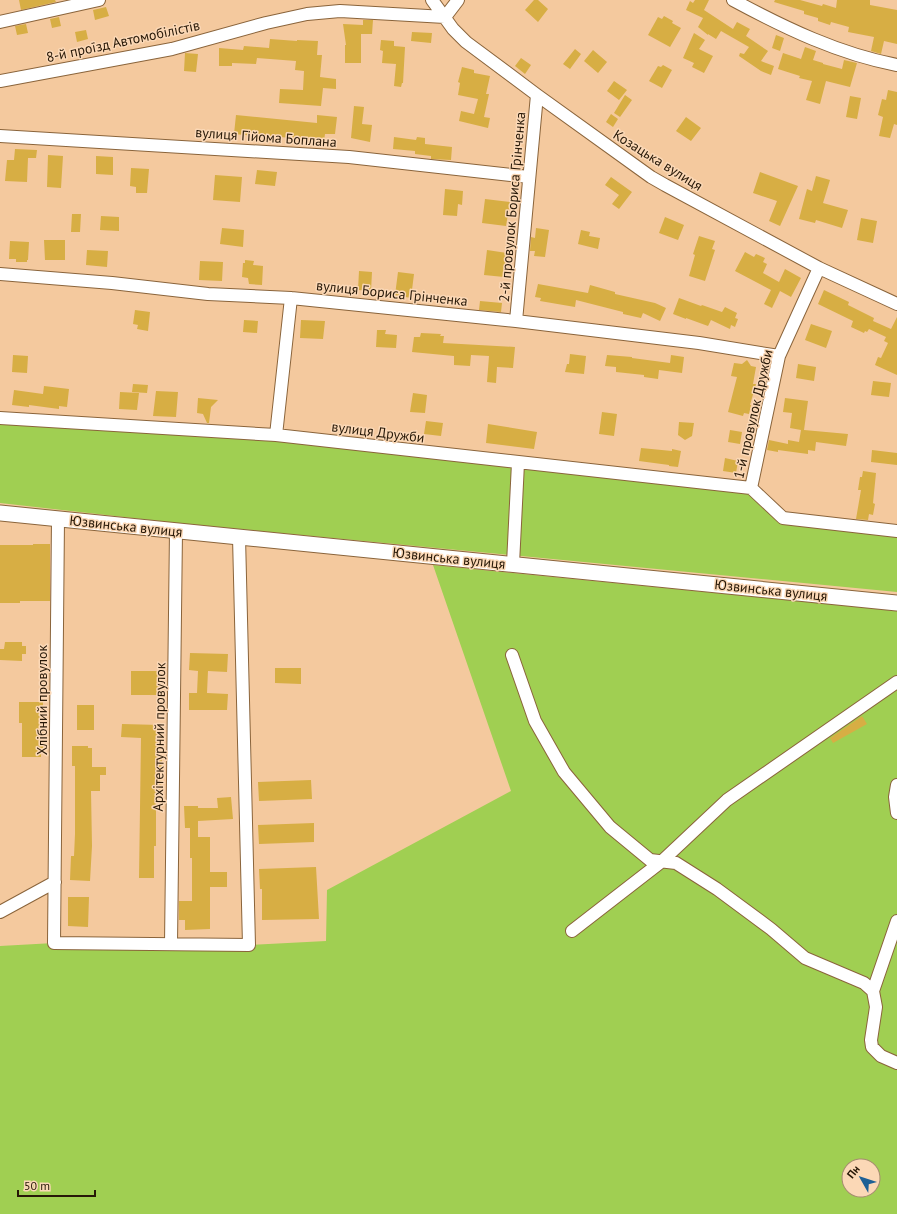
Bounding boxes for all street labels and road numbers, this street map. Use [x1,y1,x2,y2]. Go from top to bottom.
street label: 8-й проїзд Автомобілістів [45,16,201,66]
street label: 2-й провулок Бориса Грінченка [495,111,529,303]
street label: вулиця Гійома Боплана [195,123,337,151]
street label: Козацька вулиця [610,125,706,195]
street label: вулиця Бориса Грінченка [315,276,469,310]
street label: 1-й провулок Дружби [729,348,777,480]
street label: вулиця Дружби [331,417,425,447]
street label: Юзвинська вулиця [69,511,183,541]
street label: Юзвинська вулиця [392,543,506,573]
street label: Юзвинська вулиця [714,575,828,605]
street label: Хлібний провулок [33,645,51,755]
street label: Архітектурний провулок [149,662,169,812]

